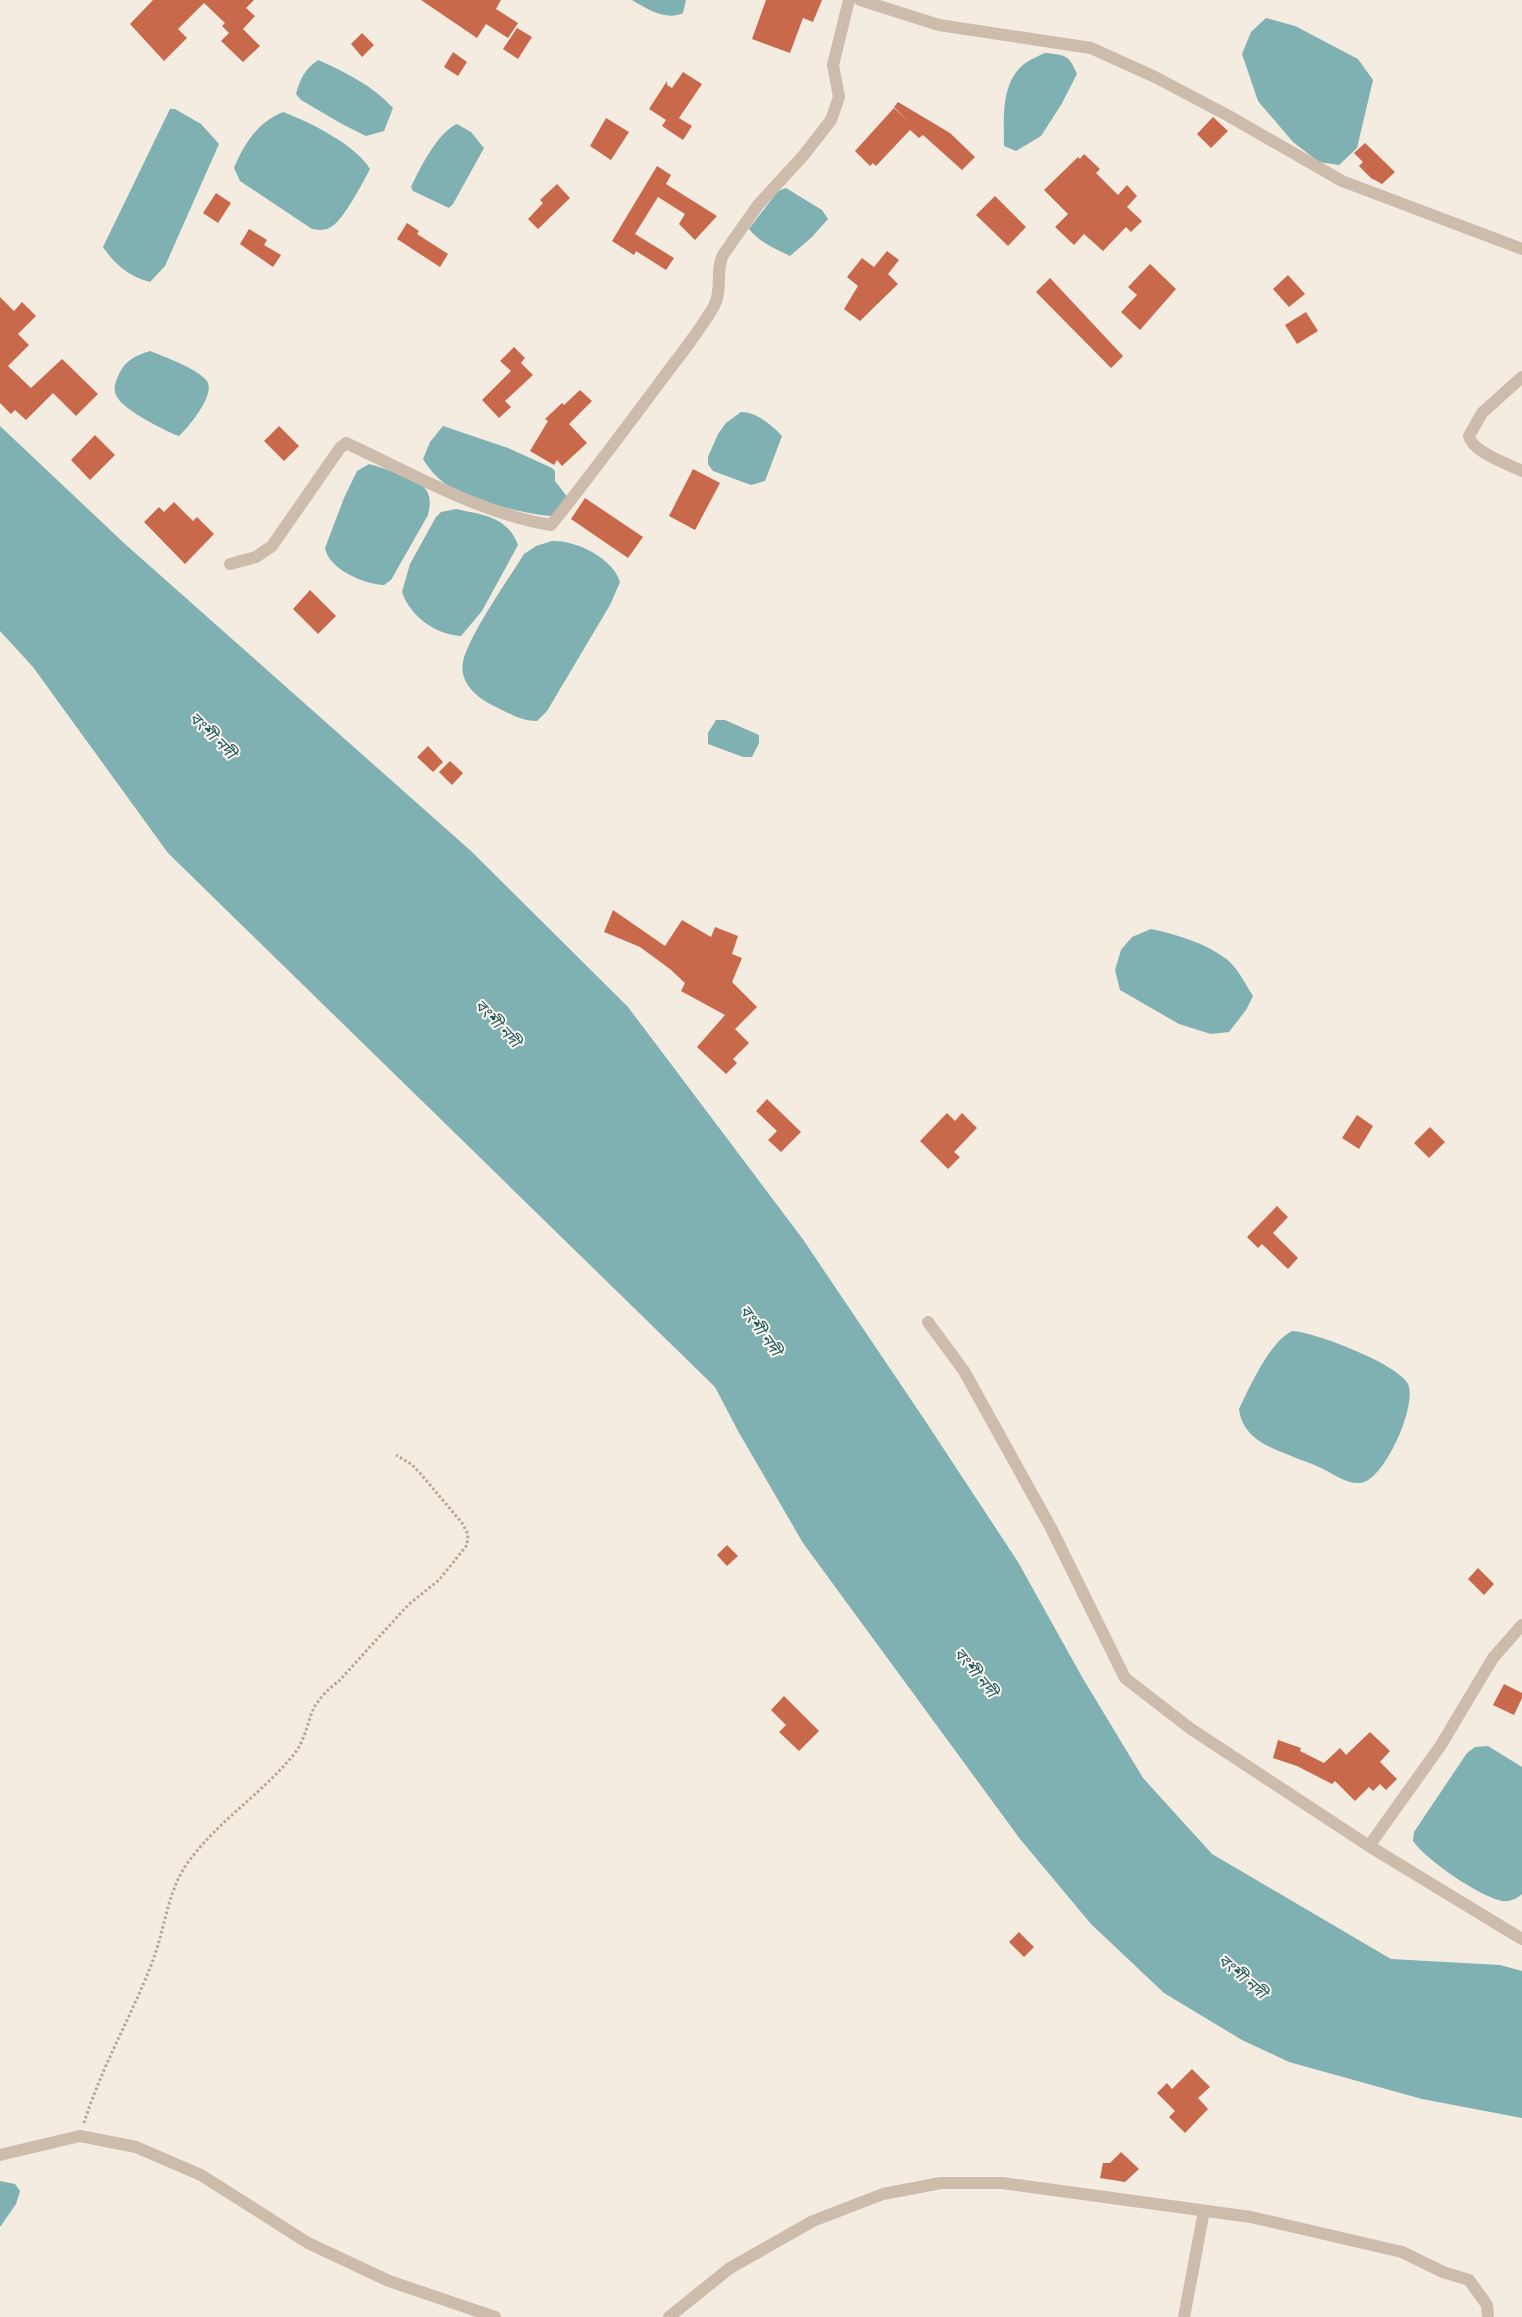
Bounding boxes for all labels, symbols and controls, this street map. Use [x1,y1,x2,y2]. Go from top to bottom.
water label: বংশী নদী [186,707,243,764]
water label: বংশী নদী [472,995,527,1052]
water label: বংশী নদী [737,1301,788,1361]
water label: বংশী নদী [951,1643,1004,1702]
water label: বংশী নদী [1215,1949,1274,2004]

